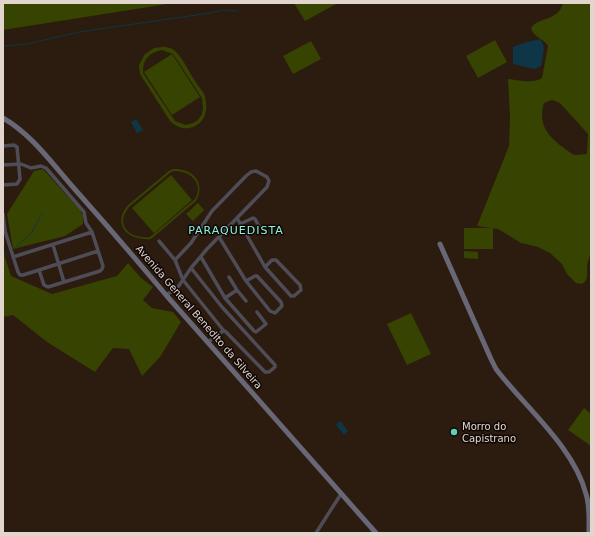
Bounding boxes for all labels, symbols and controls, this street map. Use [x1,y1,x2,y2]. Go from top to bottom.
district label: PARAQUEDISTA [188,224,284,237]
street label: Avenida General Benedito da Silveira [134,243,264,391]
place label: Morro do Capistrano [462,421,516,444]
marker: Morro do Capistrano [449,427,459,437]

